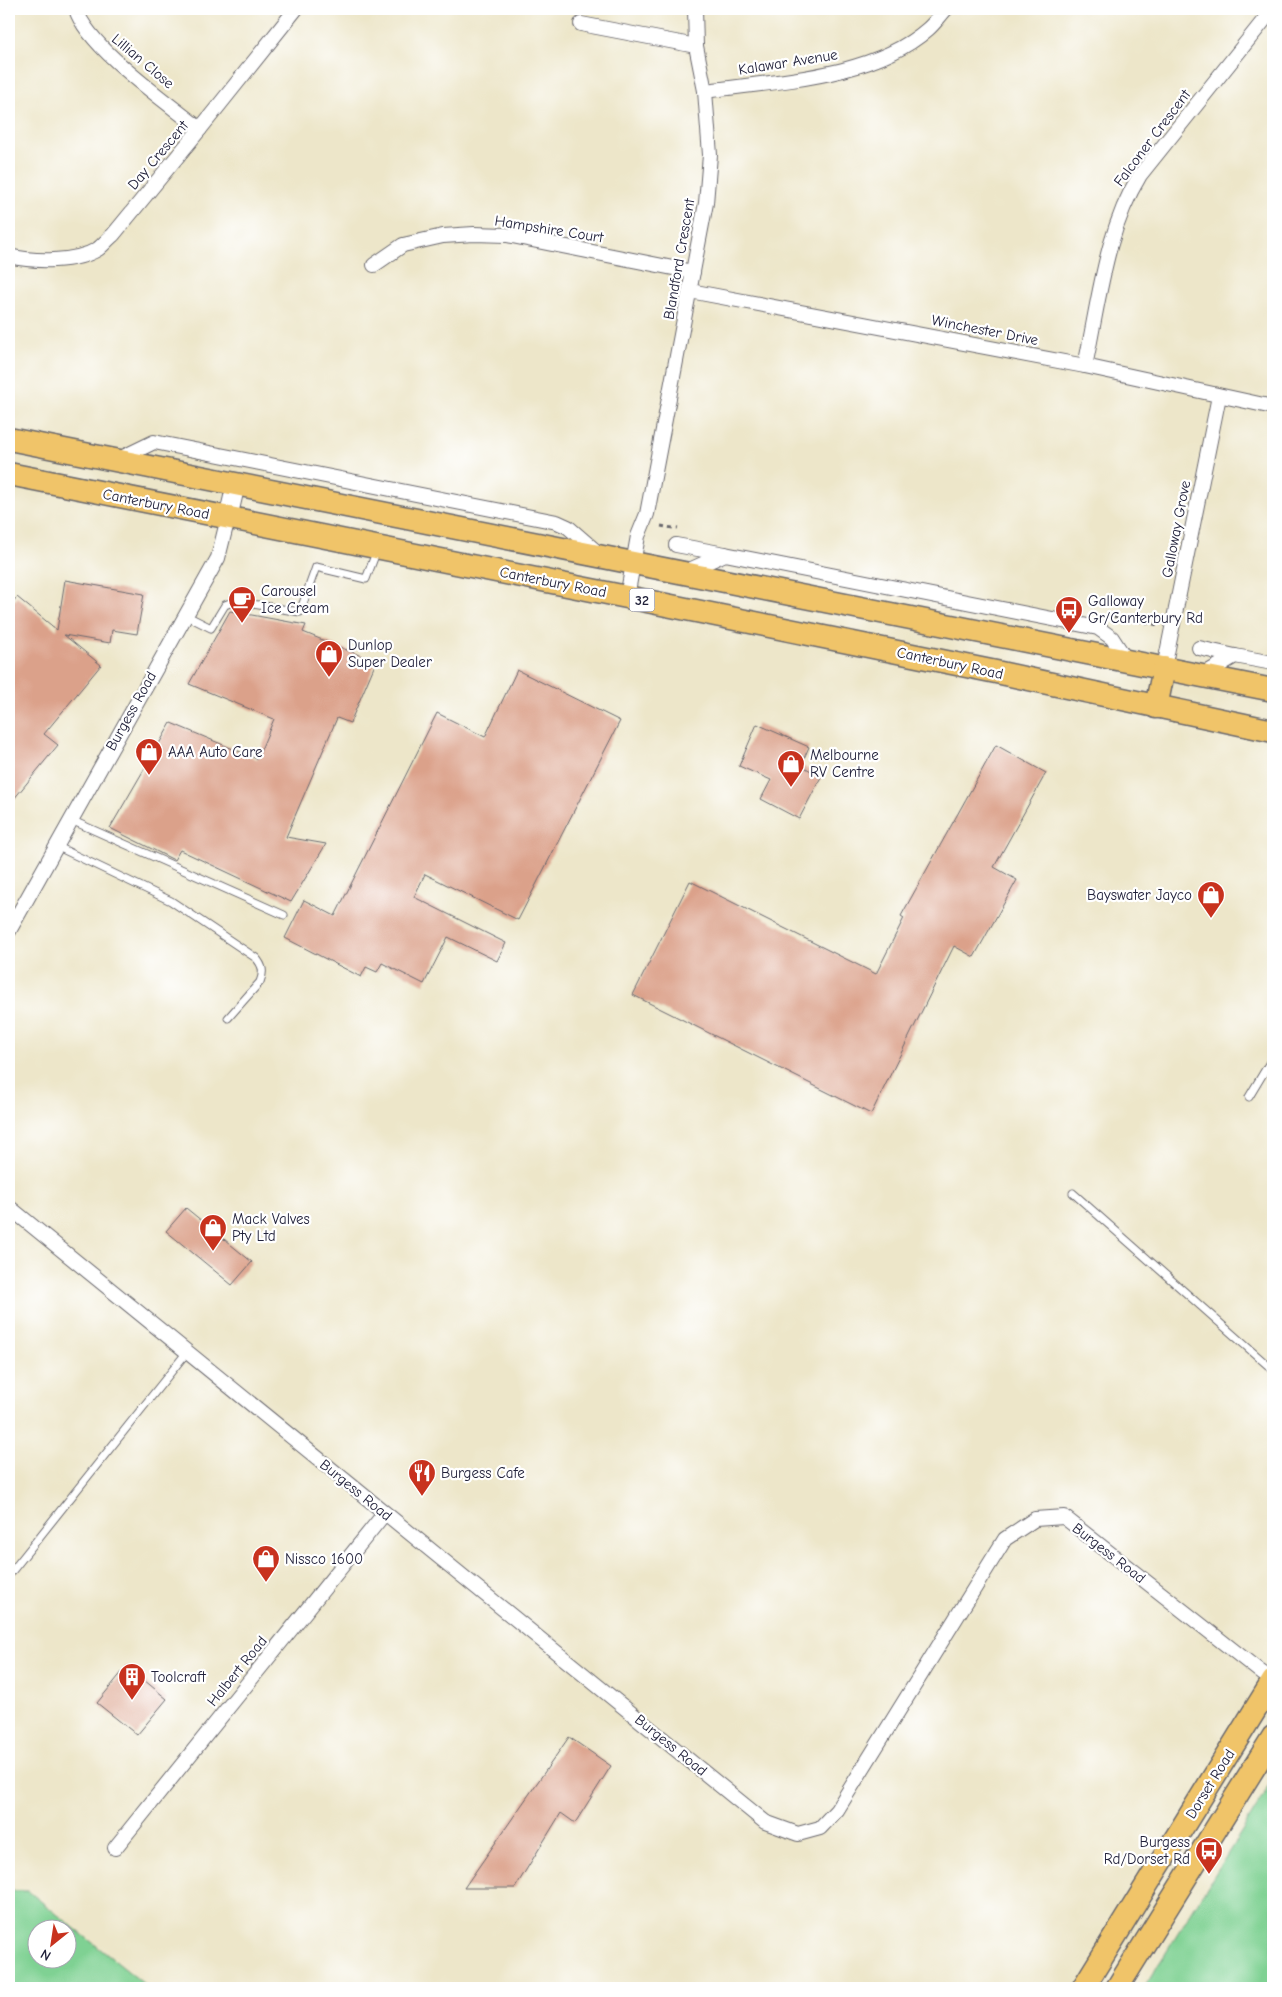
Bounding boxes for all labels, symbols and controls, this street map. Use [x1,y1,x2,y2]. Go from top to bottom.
street label: Lillian Close [108,30,178,93]
street label: Kalawar Avenue [737,45,839,79]
street label: Falconer Crescent [1110,85,1195,190]
street label: Day Crescent [124,116,193,193]
street label: Blandford Crescent [659,196,699,321]
street label: Hampshire Court [493,212,605,247]
street label: Winchester Drive [930,311,1040,349]
street label: Galloway Grove [1158,478,1194,579]
street label: Canterbury Road [101,485,211,523]
street label: Canterbury Road [498,563,608,601]
place label: Carousel Ice Cream [261,582,329,617]
cafe icon: Carousel Ice Cream [227,585,257,624]
road number: 32 [630,588,654,612]
place label: Galloway Gr/Canterbury Rd [1088,592,1203,627]
bus stop icon: Galloway Gr/Canterbury Rd [1054,595,1084,634]
place label: Dunlop Super Dealer [348,636,432,671]
shop icon: Dunlop Super Dealer [314,639,344,678]
street label: Canterbury Road [895,643,1005,683]
street label: Burgess Road [102,668,160,754]
shop icon: AAA Auto Care [134,737,164,776]
place label: AAA Auto Care [168,743,263,761]
place label: Melbourne RV Centre [810,746,879,781]
shop icon: Melbourne RV Centre [776,749,806,788]
shop icon: Bayswater Jayco [1196,880,1226,919]
place label: Bayswater Jayco [1087,886,1192,904]
place label: Mack Valves Pty Ltd [232,1210,310,1245]
shop icon: Mack Valves Pty Ltd [198,1213,228,1252]
street label: Burgess Road [316,1455,396,1525]
restaurant icon: Burgess Cafe [407,1458,437,1497]
place label: Burgess Cafe [441,1464,525,1482]
street label: Burgess Road [1069,1519,1149,1587]
shop icon: Nissco 1600 [251,1544,281,1583]
place label: Nissco 1600 [285,1550,363,1568]
street label: Halbert Road [203,1632,271,1710]
building icon: Toolcraft [117,1662,147,1701]
place label: Toolcraft [151,1668,206,1686]
street label: Burgess Road [631,1710,711,1780]
street label: Dorset Road [1182,1746,1238,1822]
place label: Burgess Rd/Dorset Rd [1104,1833,1190,1868]
bus stop icon: Burgess Rd/Dorset Rd [1194,1836,1224,1875]
north arrow [28,1920,78,1970]
text: N [38,1945,54,1964]

